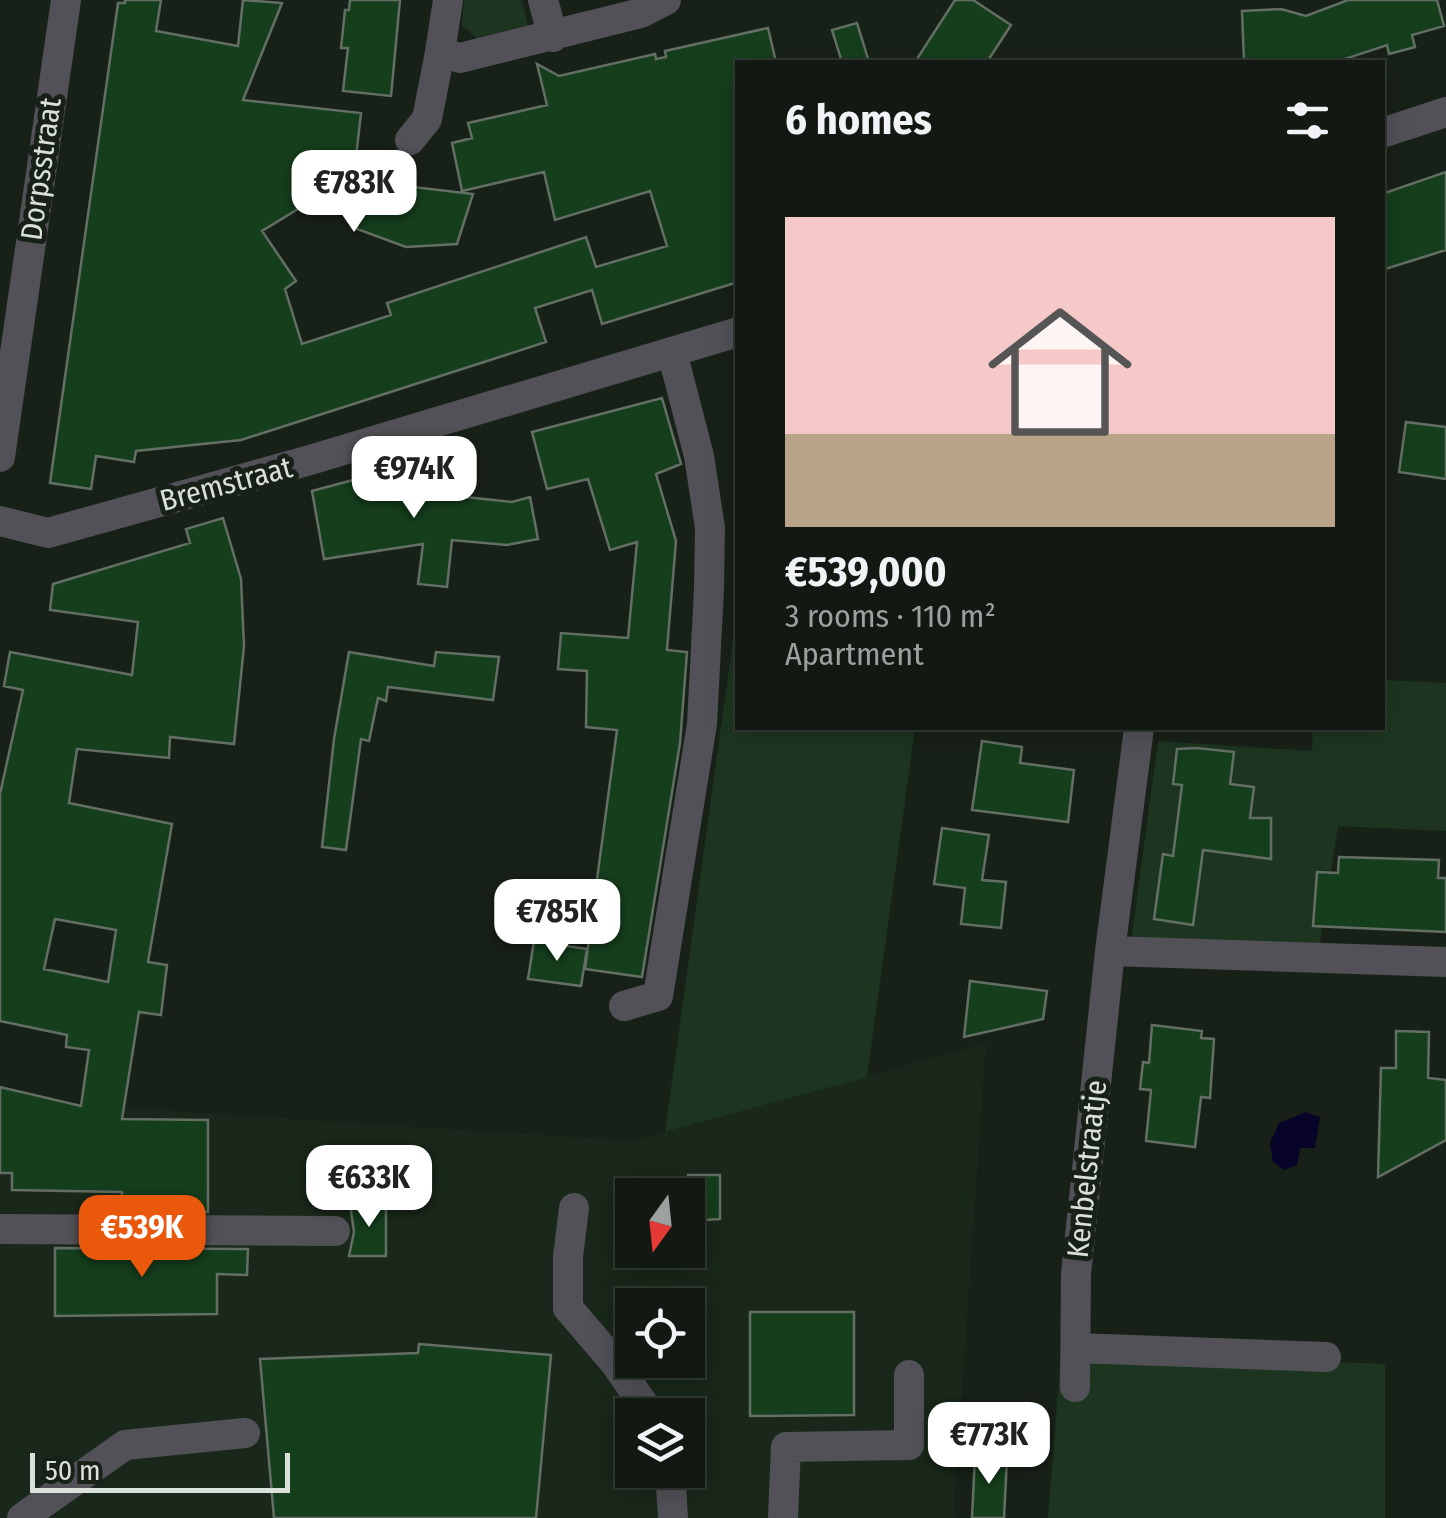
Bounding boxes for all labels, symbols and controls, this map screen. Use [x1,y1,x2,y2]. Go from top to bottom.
icon: filters [1280,93,1335,148]
street label: Dorpsstraat [13,95,69,242]
text: 6 homes [785,95,932,145]
pin: €783K [284,150,424,235]
text: €783K [314,163,394,201]
icon: home [970,282,1150,462]
pin: €974K [344,436,484,521]
street label: Bremstraat [156,449,296,519]
text: €974K [374,449,454,487]
text: €539,000 [785,547,947,597]
text: 3 rooms · 110 m² [785,597,996,635]
text: Apartment [785,635,924,673]
pin: €785K [487,879,627,964]
text: €785K [516,892,598,930]
street label: Kenbelstraatje [1060,1078,1114,1260]
pin: €633K [299,1145,439,1230]
text: €633K [328,1158,410,1196]
north arrow [615,1178,705,1268]
map controls [615,1178,705,1488]
pin: €539K [72,1195,212,1280]
text: €539K [101,1208,183,1246]
button: locate [615,1288,705,1378]
button: layers [615,1398,705,1488]
pin: €773K [919,1402,1059,1487]
text: €773K [950,1415,1028,1453]
scale bar [30,1448,290,1492]
text: 50 m [45,1454,101,1487]

